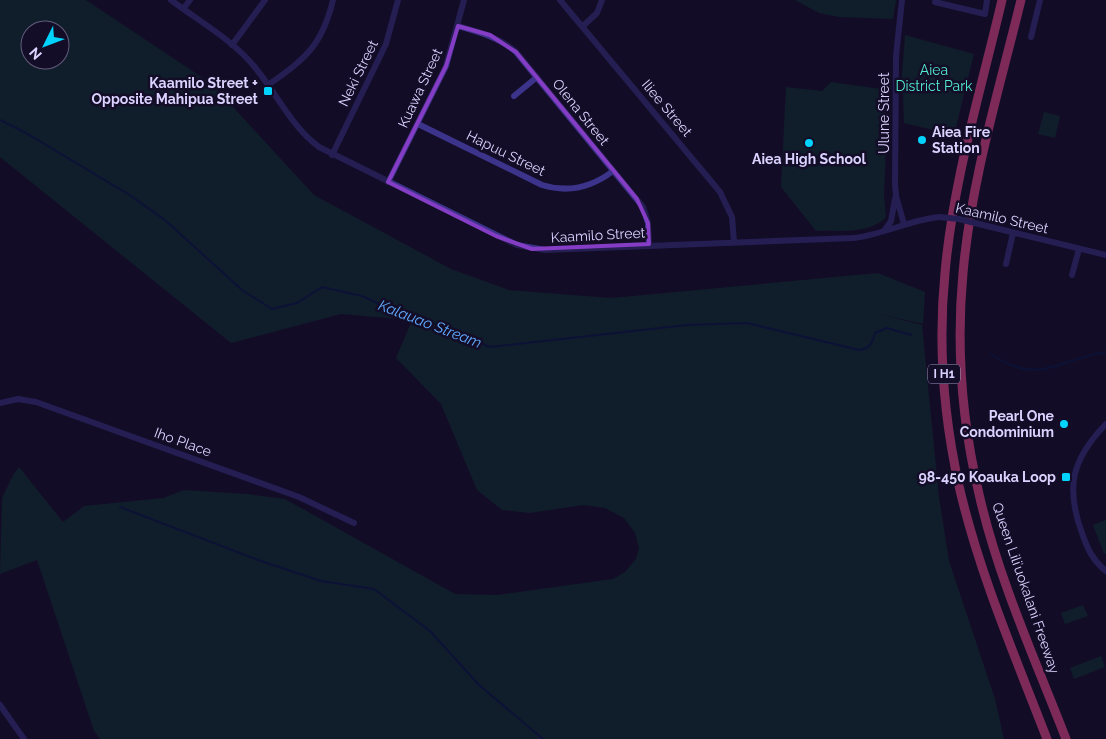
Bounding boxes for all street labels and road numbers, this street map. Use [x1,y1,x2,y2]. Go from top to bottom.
street label: Neki Street [335,37,381,109]
street label: Kuawa Street [395,46,445,130]
street label: Ulune Street [876,72,892,154]
street label: Olena Street [549,76,613,149]
street label: Iliee Street [639,76,696,140]
street label: Hapuu Street [464,127,548,179]
street label: Kaamilo Street [954,200,1050,237]
street label: Kaamilo Street [550,225,646,245]
road number: I H1 [928,364,960,384]
street label: Iho Place [152,424,214,460]
street label: Queen Liliʻuokalani Freeway [989,500,1063,676]

